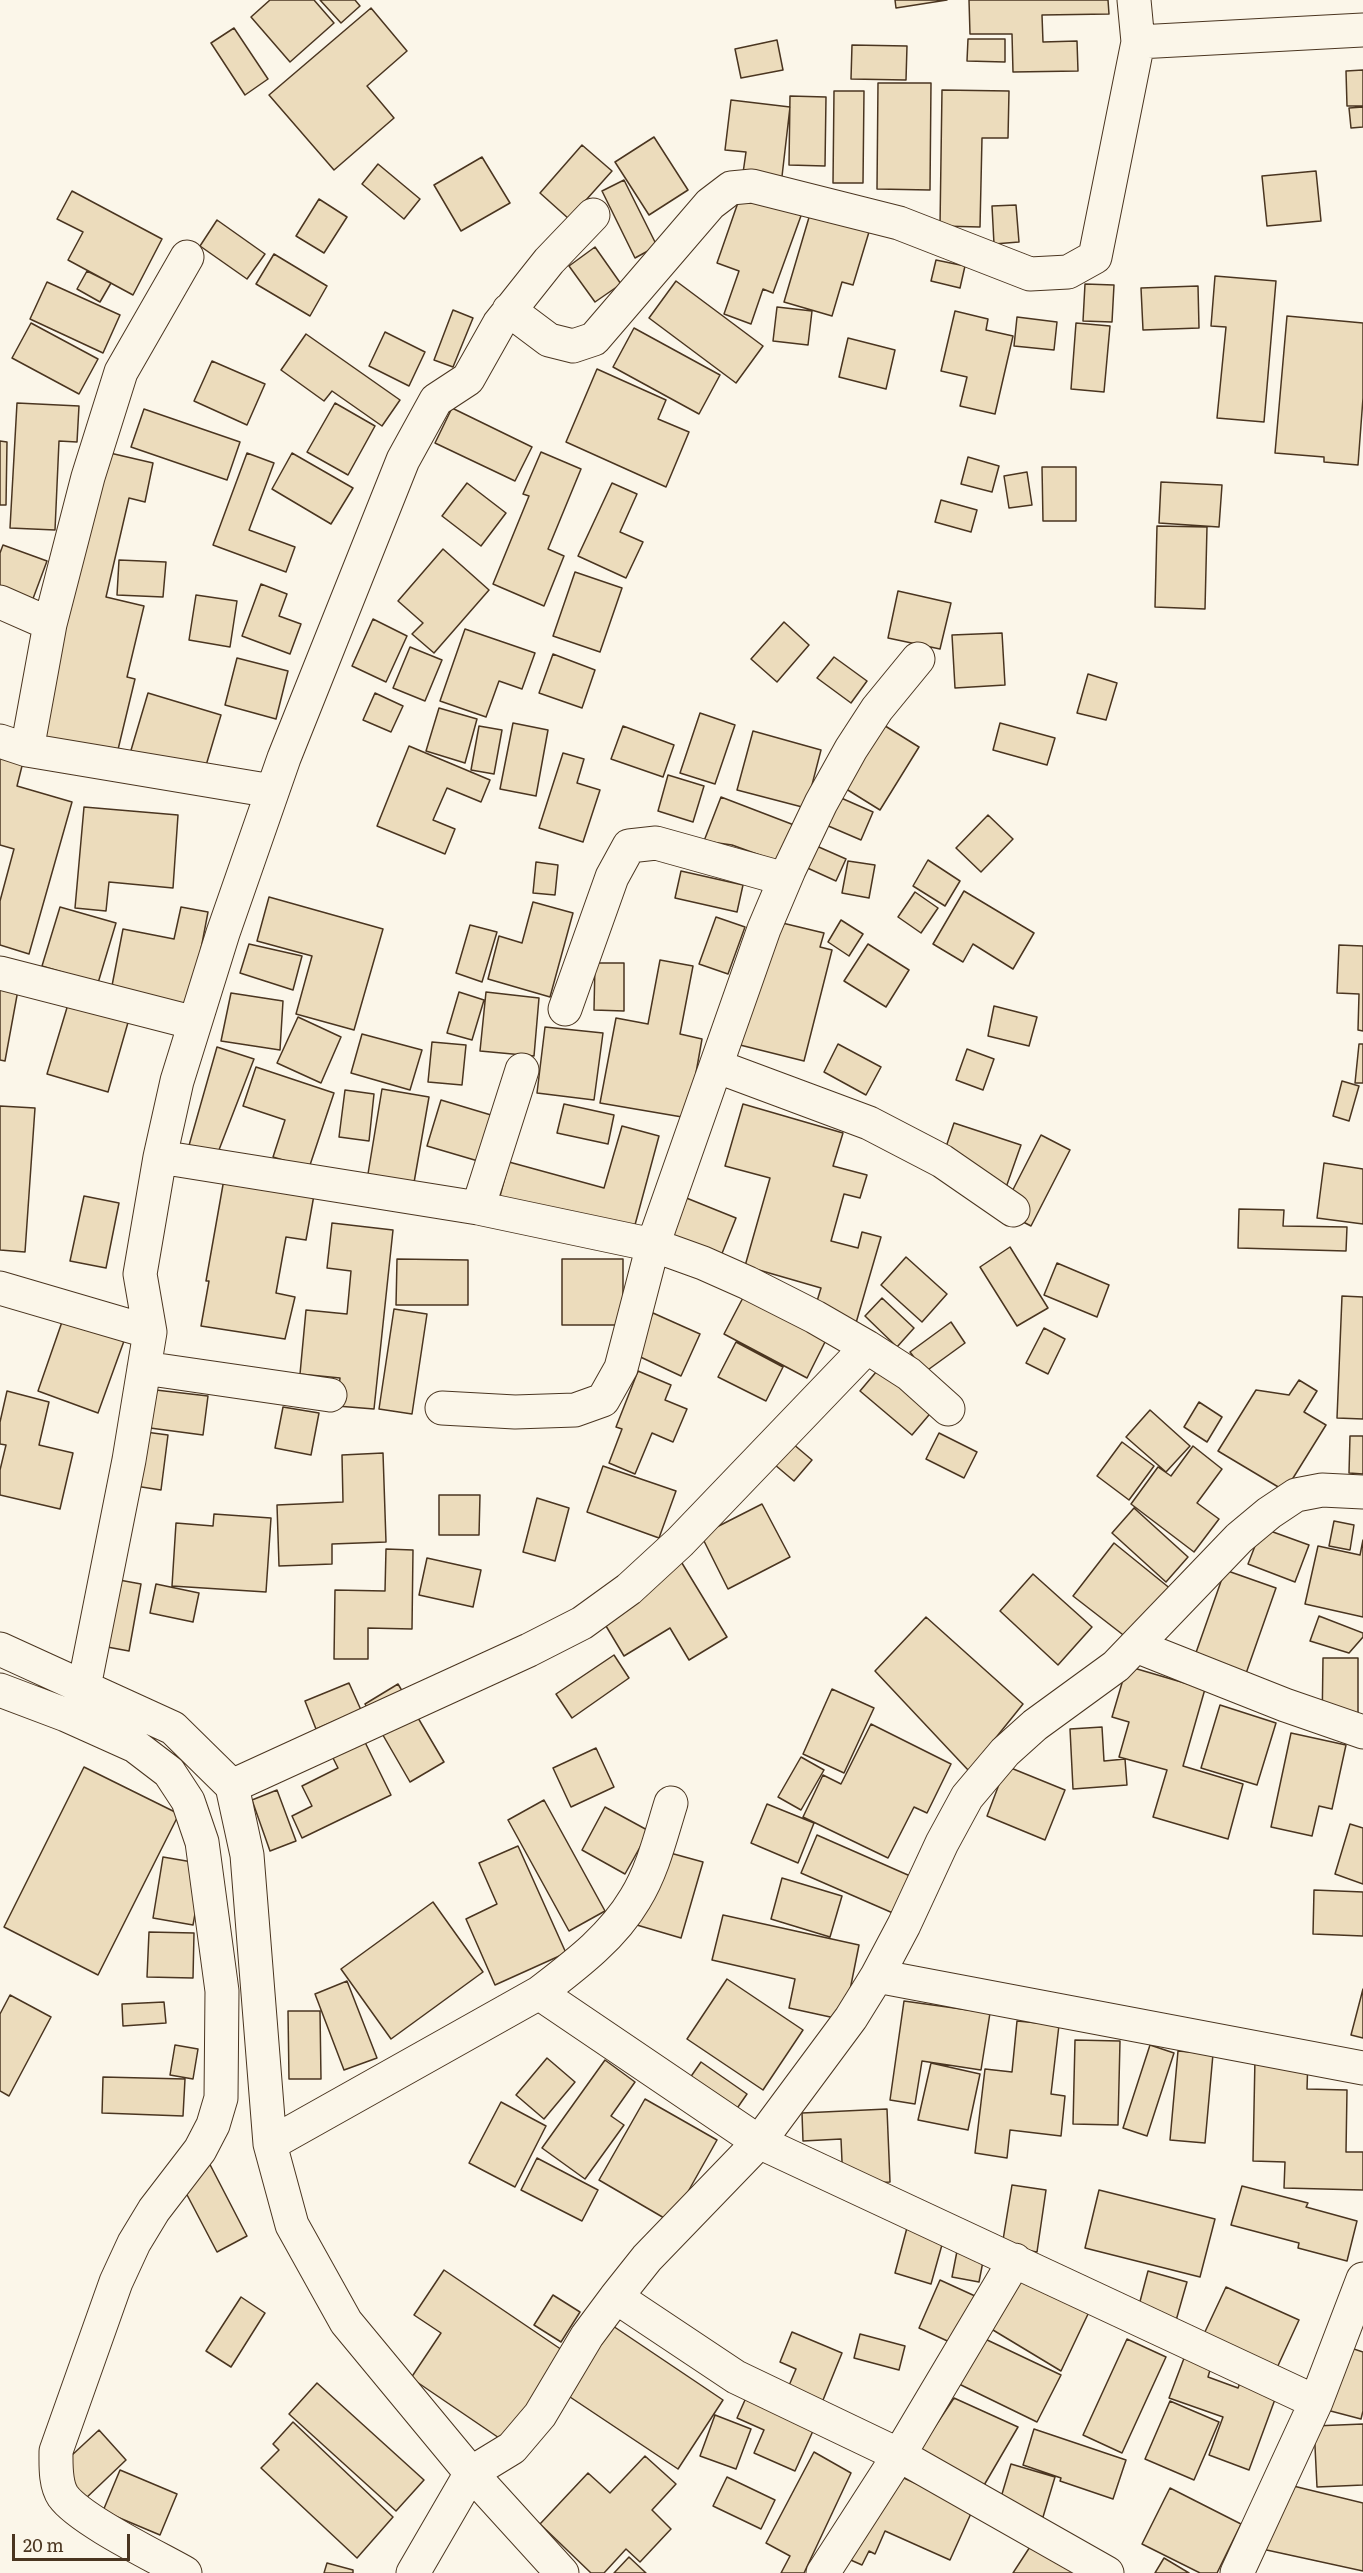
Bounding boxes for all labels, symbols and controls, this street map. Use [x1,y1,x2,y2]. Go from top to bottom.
scale bar [15,2522,134,2560]
text: 20 m [23,2531,64,2558]

